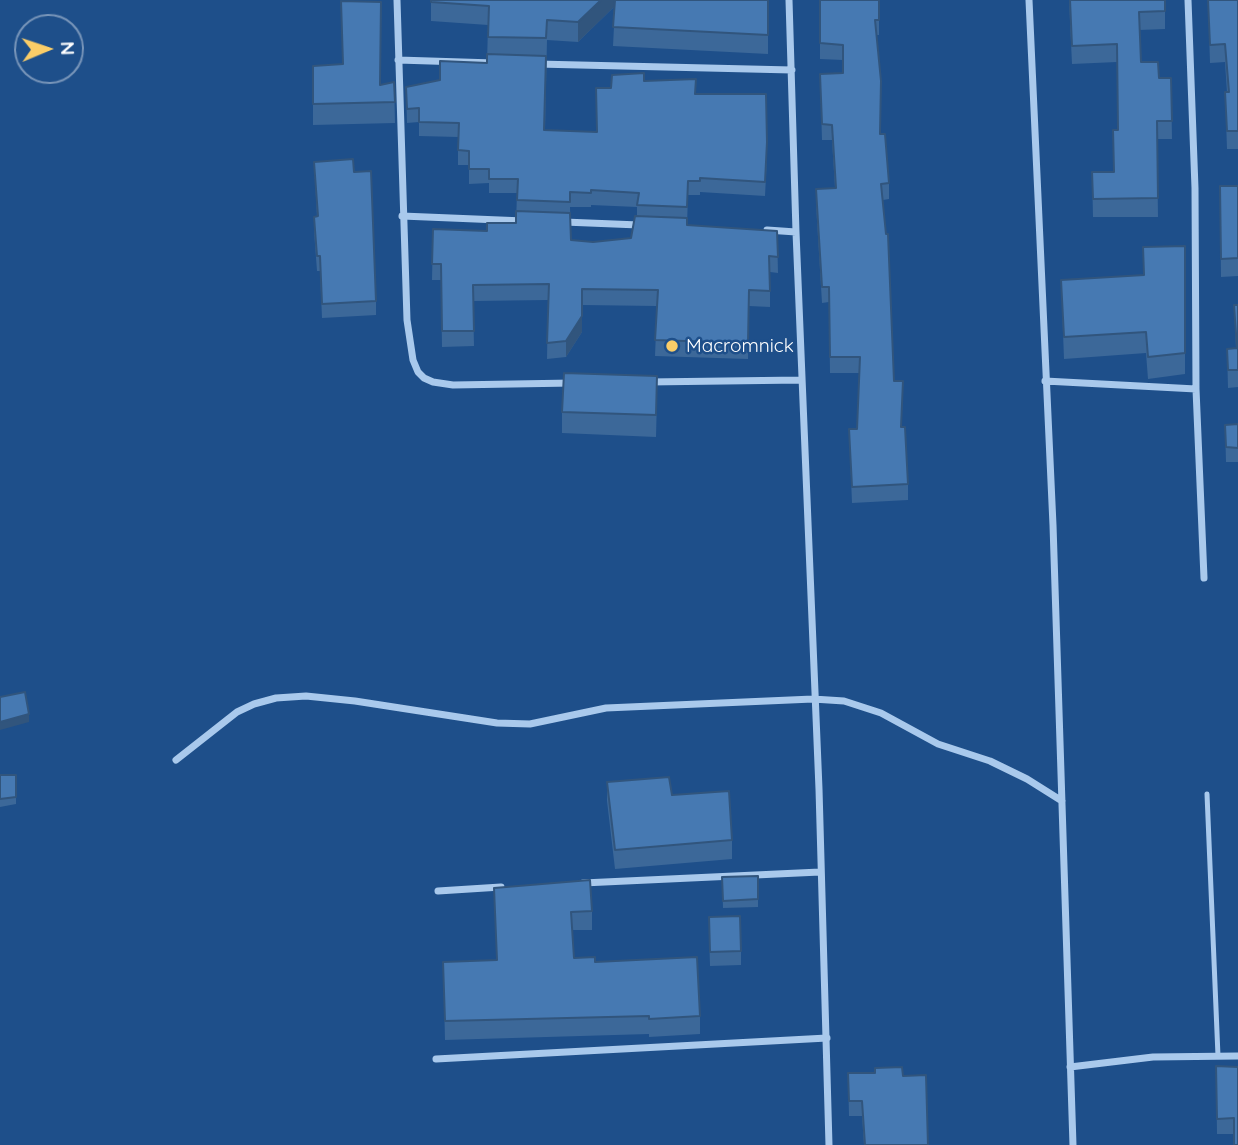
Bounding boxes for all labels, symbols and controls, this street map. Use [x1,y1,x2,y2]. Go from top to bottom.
north arrow [14,14,84,84]
text: N [56,41,80,56]
place label: Macromnick [686,335,794,357]
marker: Macromnick [664,338,680,354]

